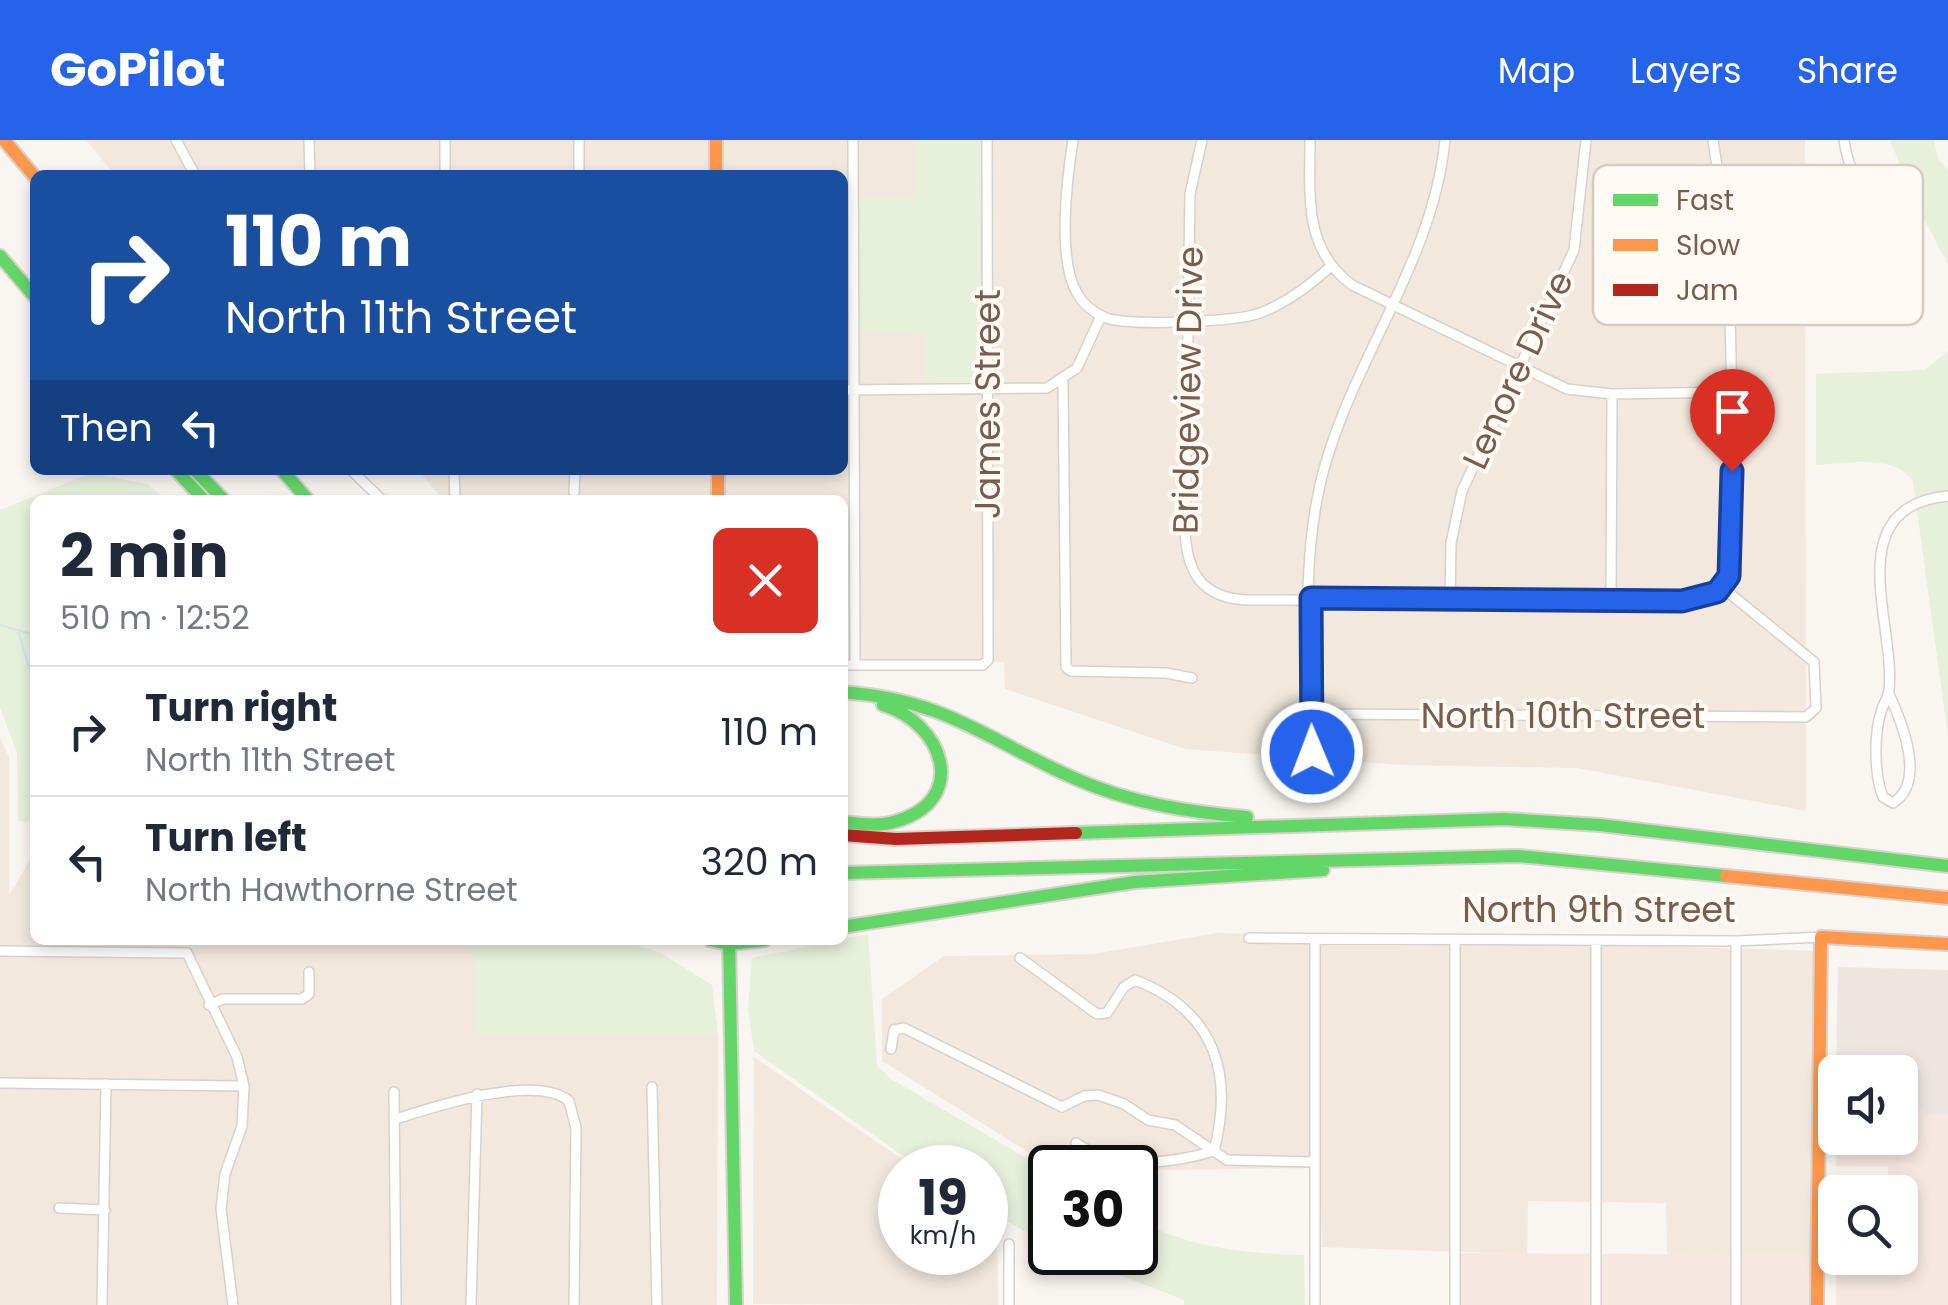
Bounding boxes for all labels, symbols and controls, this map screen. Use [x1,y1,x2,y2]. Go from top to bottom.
text: GoPilot [50,36,226,103]
text: Map [1498,46,1575,95]
text: Layers [1630,46,1742,95]
text: Share [1797,46,1898,95]
legend [1593,165,1923,325]
text: Fast [1676,181,1734,220]
text: 110 m [225,192,412,291]
icon: right [60,210,190,340]
text: Slow [1676,226,1740,265]
street label: Bridgeview Drive [1160,246,1215,534]
street label: Lenore Drive [1450,263,1585,477]
text: Jam [1676,271,1739,310]
text: North 11th Street [225,286,577,349]
street label: James Street [963,289,1012,519]
pin [1690,369,1775,472]
icon: arrive [1705,384,1760,439]
icon: left [173,400,228,455]
text: Then [60,401,153,454]
text: 2 min [60,514,229,598]
button: close [713,528,818,633]
text: 510 m · 12:52 [60,595,250,640]
text: Turn right [145,681,337,734]
street label: North 10th Street [1421,691,1705,740]
position arrow [1260,700,1364,804]
icon: right [60,704,115,759]
text: 110 m [721,705,818,758]
text: North 11th Street [145,737,395,782]
text: Turn left [145,811,307,864]
icon: left [60,834,115,889]
text: 320 m [701,835,818,888]
text: North Hawthorne Street [145,867,518,912]
street label: North 9th Street [1462,885,1736,934]
map controls [1818,1055,1918,1275]
button: sound [1818,1055,1918,1155]
speed limit sign: 30 [1028,1145,1158,1275]
text: 19 [918,1162,968,1233]
button: search [1818,1175,1918,1275]
text: km/h [910,1218,976,1253]

